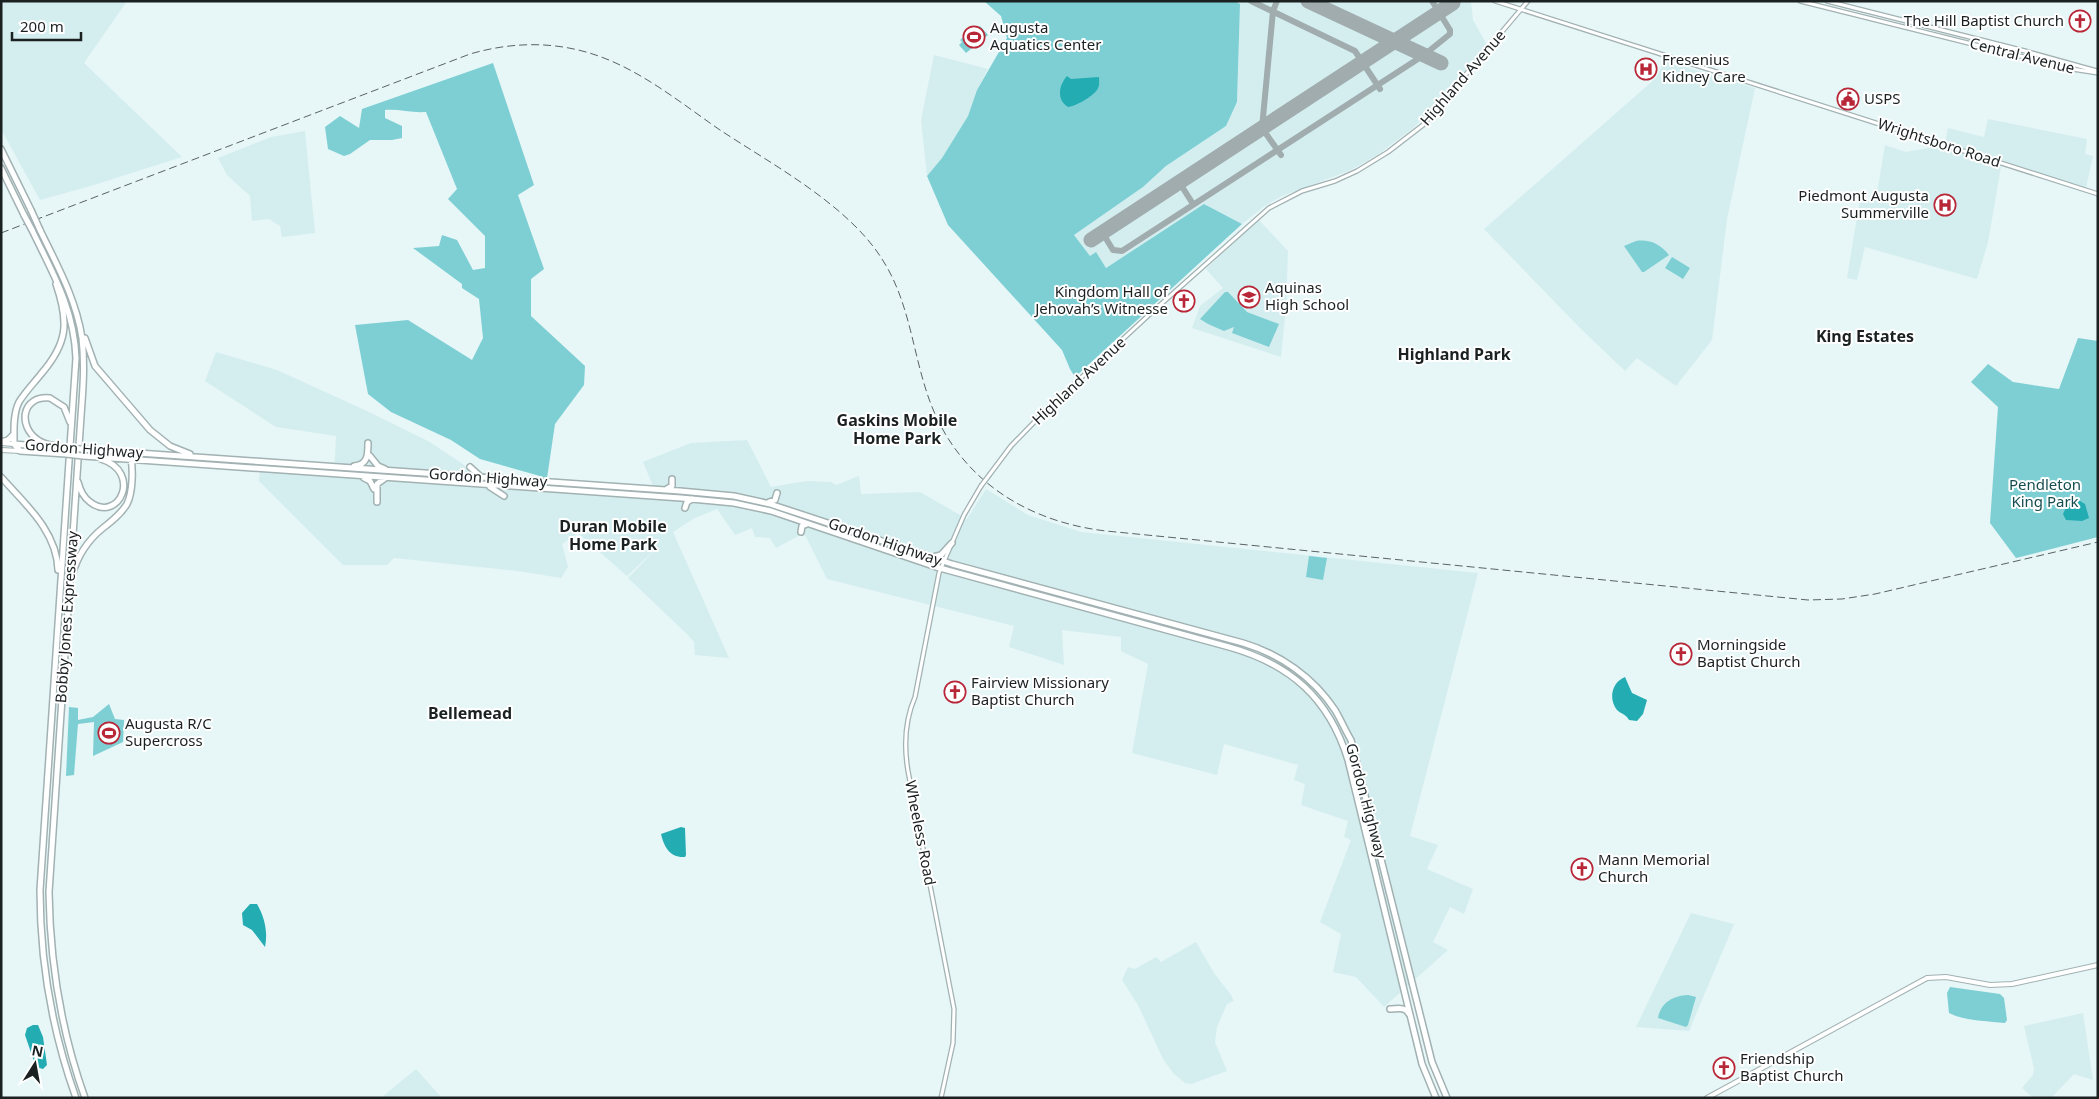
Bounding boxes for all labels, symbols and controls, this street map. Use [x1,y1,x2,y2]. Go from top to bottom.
church icon: The Hill Baptist Church [2068,9,2092,33]
scale bar [12,10,81,42]
place label: The Hill Baptist Church [1904,10,2064,30]
text: 200 m [20,16,64,36]
place label: Augusta Aquatics Center [990,17,1101,54]
sports icon: Augusta Aquatics Center [962,25,986,49]
street label: Highland Avenue [1415,25,1509,129]
street label: Central Avenue [1968,32,2077,78]
place label: Fresenius Kidney Care [1662,49,1746,86]
hospital icon: Fresenius Kidney Care [1634,57,1658,81]
public building icon: USPS [1836,87,1860,111]
place label: USPS [1864,88,1901,108]
street label: Wrightsboro Road [1875,113,2003,171]
place label: Piedmont Augusta Summerville [1798,185,1929,222]
hospital icon: Piedmont Augusta Summerville [1933,193,1957,217]
place label: Aquinas High School [1265,277,1349,314]
place label: Kingdom Hall of Jehovah’s Witnesse [1033,281,1169,318]
school or university icon: Aquinas High School [1237,285,1261,309]
church icon: Kingdom Hall of Jehovah’s Witnesse [1172,289,1196,313]
district label: King Estates [1816,325,1914,347]
street label: Highland Avenue [1027,332,1129,429]
district label: Highland Park [1397,343,1511,365]
district label: Gaskins Mobile Home Park [837,409,957,449]
street label: Gordon Highway [24,434,144,462]
street label: Gordon Highway [428,463,548,491]
park label: Pendleton King Park [2009,474,2081,511]
street label: Gordon Highway [826,512,945,570]
district label: Duran Mobile Home Park [559,515,667,555]
street label: Bobby Jones Expressway [50,530,82,704]
place label: Morningside Baptist Church [1697,634,1801,671]
church icon: Morningside Baptist Church [1669,642,1693,666]
place label: Fairview Missionary Baptist Church [971,672,1109,709]
church icon: Fairview Missionary Baptist Church [943,680,967,704]
district label: Bellemead [428,702,512,724]
place label: Augusta R/C Supercross [125,713,212,750]
sports icon: Augusta R/C Supercross [97,721,121,745]
street label: Gordon Highway [1342,741,1392,861]
street label: Wheeless Road [901,778,941,887]
place label: Mann Memorial Church [1598,849,1710,886]
church icon: Mann Memorial Church [1570,857,1594,881]
north arrow [10,1039,60,1089]
text: N [30,1040,45,1061]
place label: Friendship Baptist Church [1740,1048,1844,1085]
church icon: Friendship Baptist Church [1712,1056,1736,1080]

